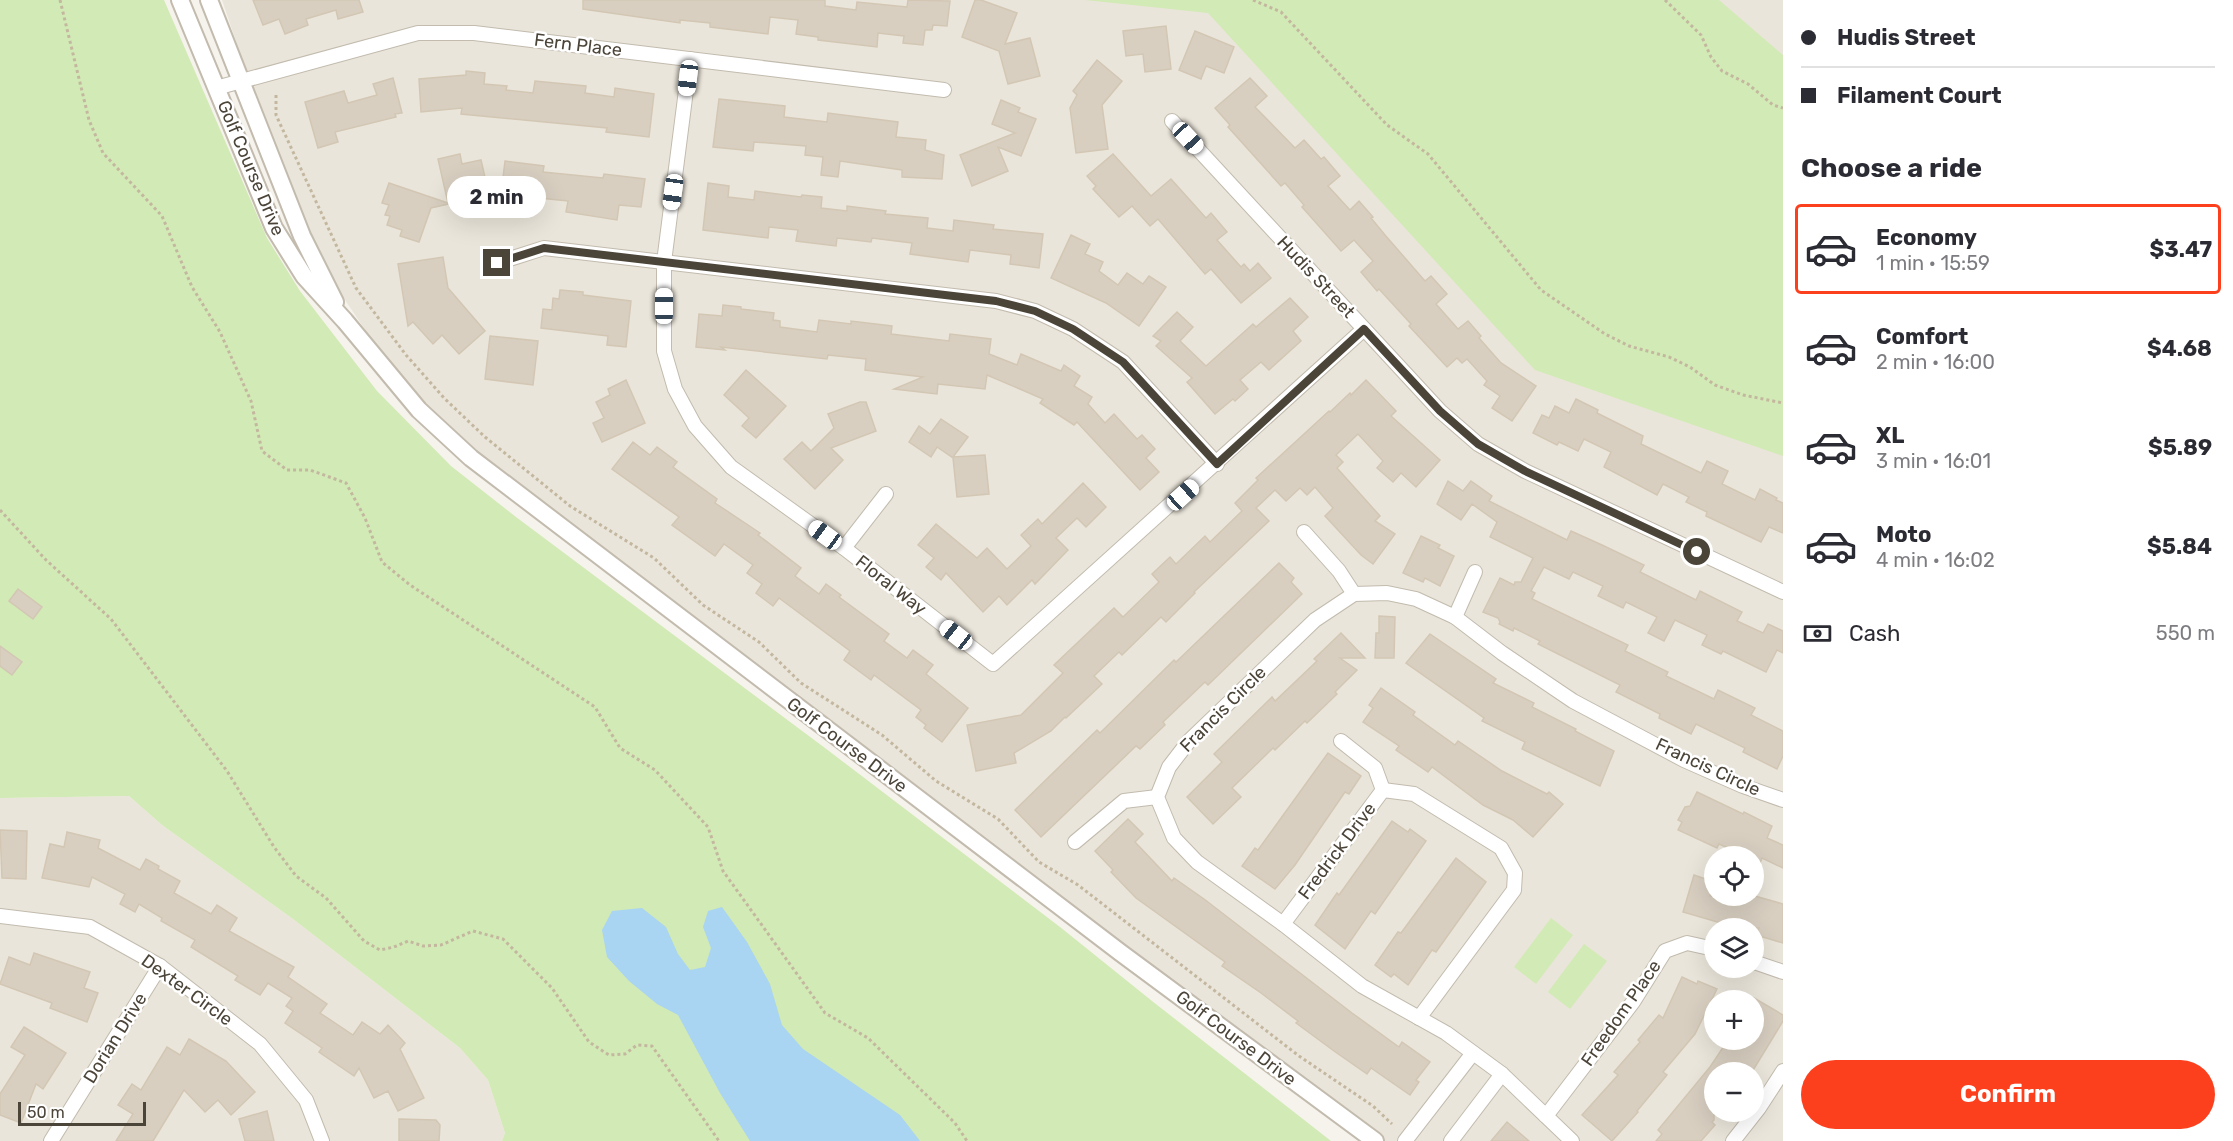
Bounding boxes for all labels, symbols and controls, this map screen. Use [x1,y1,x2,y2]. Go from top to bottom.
text: Hudis Street [1837,24,1976,51]
street label: Fern Place [533,29,623,61]
car [677,59,699,97]
text: Filament Court [1837,82,2002,109]
street label: Golf Course Drive [213,97,289,239]
car [1169,119,1207,157]
text: Choose a ride [1801,152,1982,184]
car [662,173,684,211]
callout: 2 min [448,176,546,218]
text: 2 min [469,185,524,209]
icon: car [1804,222,1858,276]
text: Economy [1876,224,1977,251]
street label: Hudis Street [1272,231,1360,323]
text: $3.47 [2150,236,2212,263]
route end [483,249,510,276]
text: 1 min · 15:59 [1876,251,1990,275]
car [655,288,673,324]
icon: car [1804,321,1858,375]
text: Comfort [1876,323,1968,350]
text: $4.68 [2147,335,2212,362]
text: 2 min · 16:00 [1876,350,1995,374]
icon: car [1804,420,1858,474]
text: XL [1876,422,1904,449]
text: $5.89 [2148,434,2212,461]
text: 3 min · 16:01 [1876,449,1991,473]
car [1164,476,1202,514]
car [805,517,845,553]
icon: car [1804,519,1858,573]
text: Moto [1876,521,1931,548]
text: $5.84 [2147,533,2212,560]
route start [1683,538,1710,565]
text: 4 min · 16:02 [1876,548,1995,572]
street label: Floral Way [851,550,931,620]
car [936,617,976,653]
icon: cash [1801,617,1834,650]
text: Cash [1849,620,1900,647]
text: 550 m [2156,621,2215,645]
street label: Francis Circle [1175,661,1271,757]
street label: Golf Course Drive [783,693,911,797]
street label: Francis Circle [1652,733,1764,801]
street label: Fredrick Drive [1293,798,1381,904]
map controls [1704,846,1764,1122]
button: locate [1704,846,1764,906]
button: layers [1704,918,1764,978]
street label: Dexter Circle [137,950,237,1030]
street label: Freedom Place [1576,956,1666,1070]
street label: Golf Course Drive [1172,986,1300,1090]
street label: Dorian Drive [79,989,151,1087]
button: + [1704,990,1764,1050]
button: Confirm [1801,1060,2215,1129]
button: − [1704,1062,1764,1122]
scale bar [18,1099,146,1126]
text: 50 m [27,1103,65,1122]

